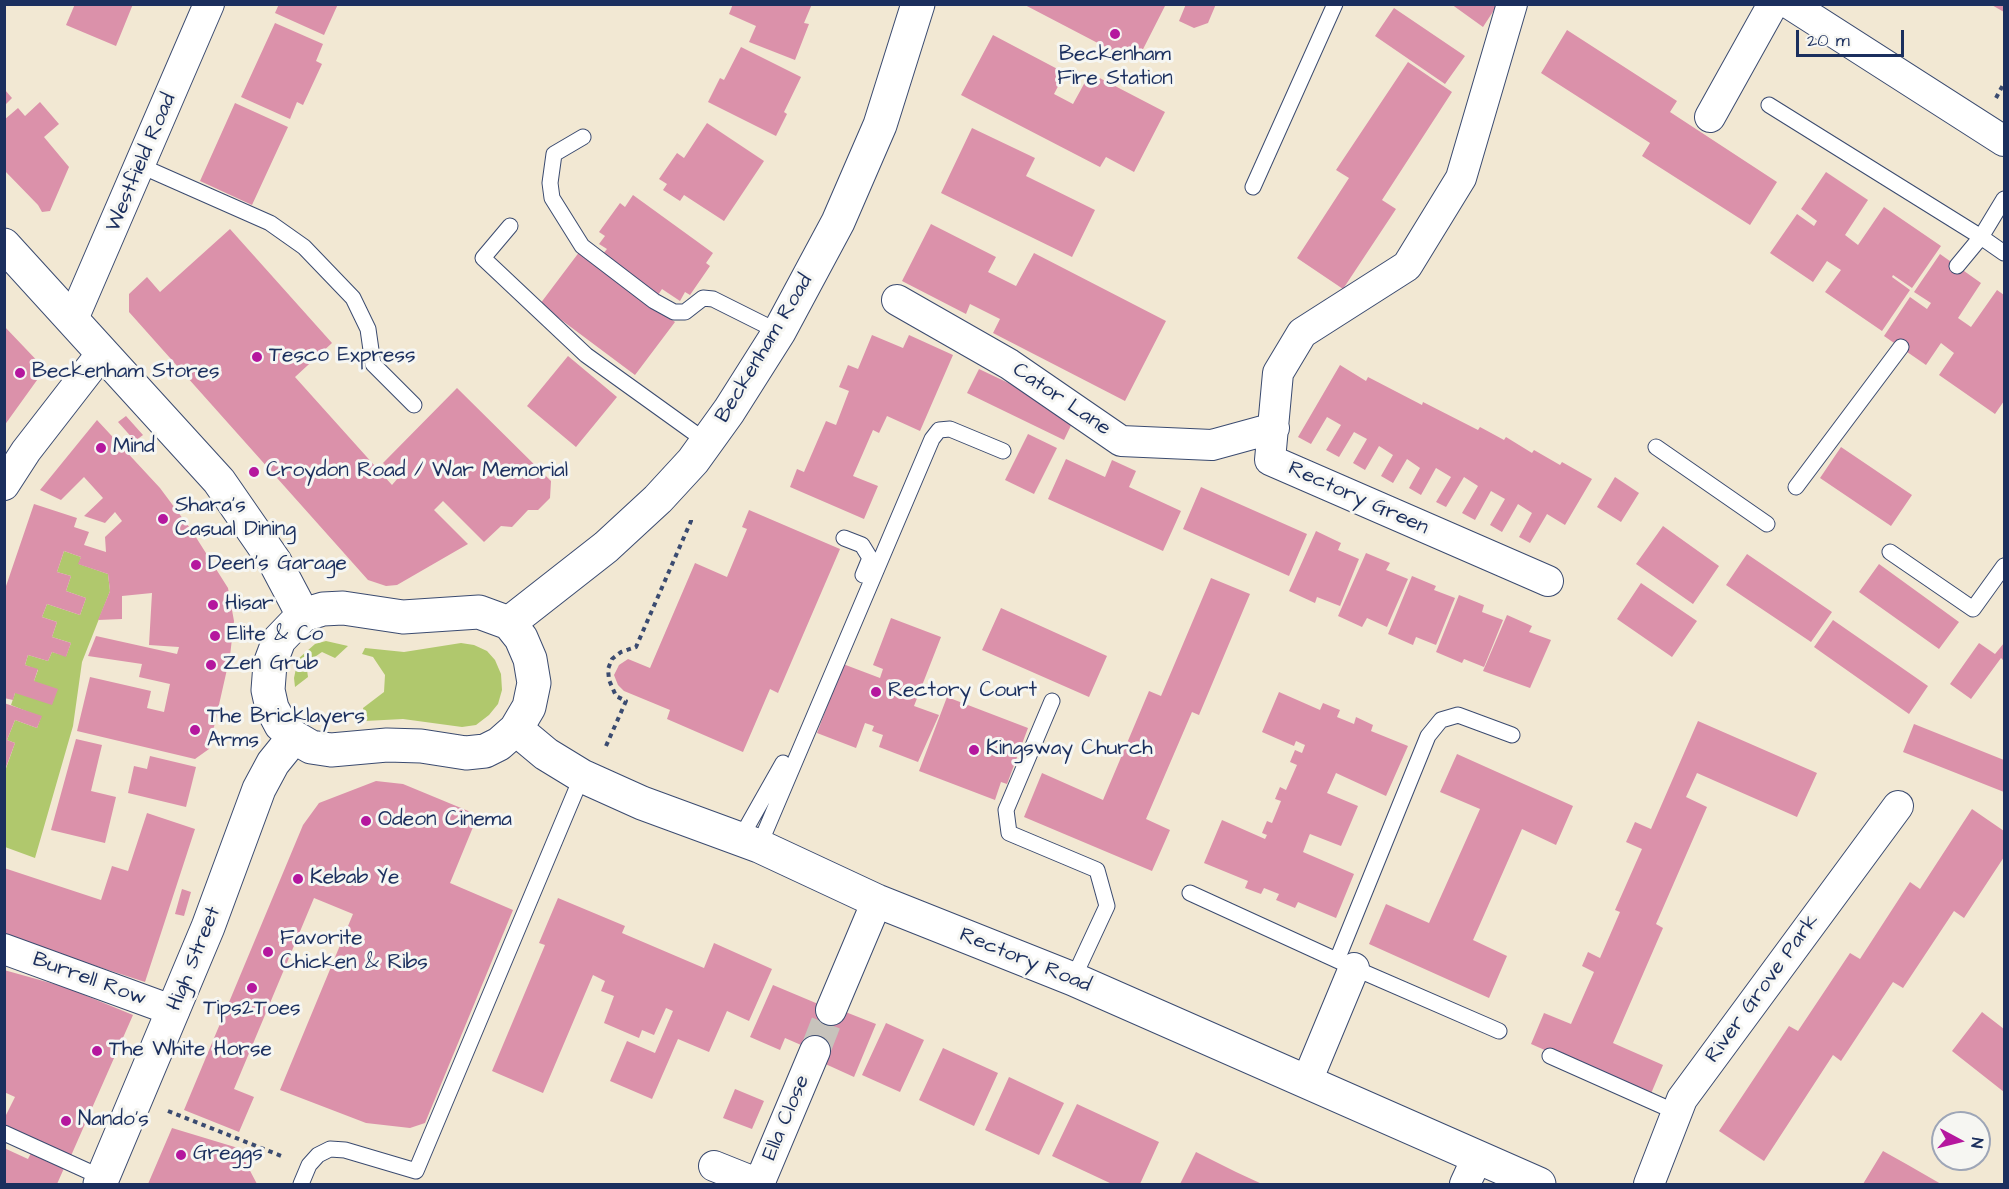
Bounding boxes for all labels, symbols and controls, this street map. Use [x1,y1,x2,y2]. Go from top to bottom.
scale bar [1799,18,1907,56]
marker: Beckenham Fire Station [1108,27,1122,41]
text: 20 m [1807,28,1850,53]
place label: Beckenham Fire Station [1057,43,1173,93]
street label: Westfield Road [102,90,182,236]
street label: Beckenham Road [711,270,819,428]
place label: Tesco Express [269,344,416,370]
marker: Tesco Express [250,350,264,364]
street label: Cator Lane [1007,358,1115,442]
place label: Beckenham Stores [32,360,219,386]
marker: Beckenham Stores [13,366,27,380]
place label: Mind [113,435,155,461]
marker: Mind [94,441,108,455]
street label: Rectory Green [1284,457,1432,541]
place label: Croydon Road / War Memorial [266,459,568,485]
marker: Croydon Road / War Memorial [247,465,261,479]
place label: Shara's Casual Dining [175,494,296,544]
marker: Shara's Casual Dining [156,512,170,526]
place label: Deen’s Garage [208,552,347,578]
marker: Deen’s Garage [189,558,203,572]
place label: Hisar [225,592,274,618]
marker: Hisar [206,598,220,612]
place label: Elite & Co [227,623,323,649]
marker: Elite & Co [208,629,222,643]
place label: Zen Grub [223,652,318,678]
marker: Zen Grub [204,658,218,672]
place label: Rectory Court [888,679,1037,705]
marker: Rectory Court [869,685,883,699]
place label: The Bricklayers Arms [207,705,365,755]
marker: The Bricklayers Arms [188,723,202,737]
place label: Kingsway Church [986,737,1153,763]
marker: Kingsway Church [967,743,981,757]
place label: Odeon Cinema [378,808,512,834]
marker: Odeon Cinema [359,814,373,828]
place label: Kebab Ye [310,866,399,892]
marker: Kebab Ye [291,872,305,886]
street label: High Street [163,903,227,1015]
street label: River Grove Park [1701,910,1825,1068]
street label: Rectory Road [956,923,1094,999]
place label: Favorite Chicken & Ribs [280,927,428,977]
marker: Favorite Chicken & Ribs [261,945,275,959]
street label: Burrell Row [29,948,149,1012]
marker: Tips2Toes [245,981,259,995]
place label: Tips2Toes [203,997,301,1023]
place label: The White Horse [109,1038,272,1064]
marker: The White Horse [90,1044,104,1058]
street label: Ella Close [758,1072,816,1164]
place label: Nando's [78,1108,149,1134]
north arrow [1931,1111,1991,1171]
marker: Nando's [59,1114,73,1128]
text: N [1965,1137,1988,1149]
place label: Greggs [193,1142,263,1168]
marker: Greggs [174,1148,188,1162]

